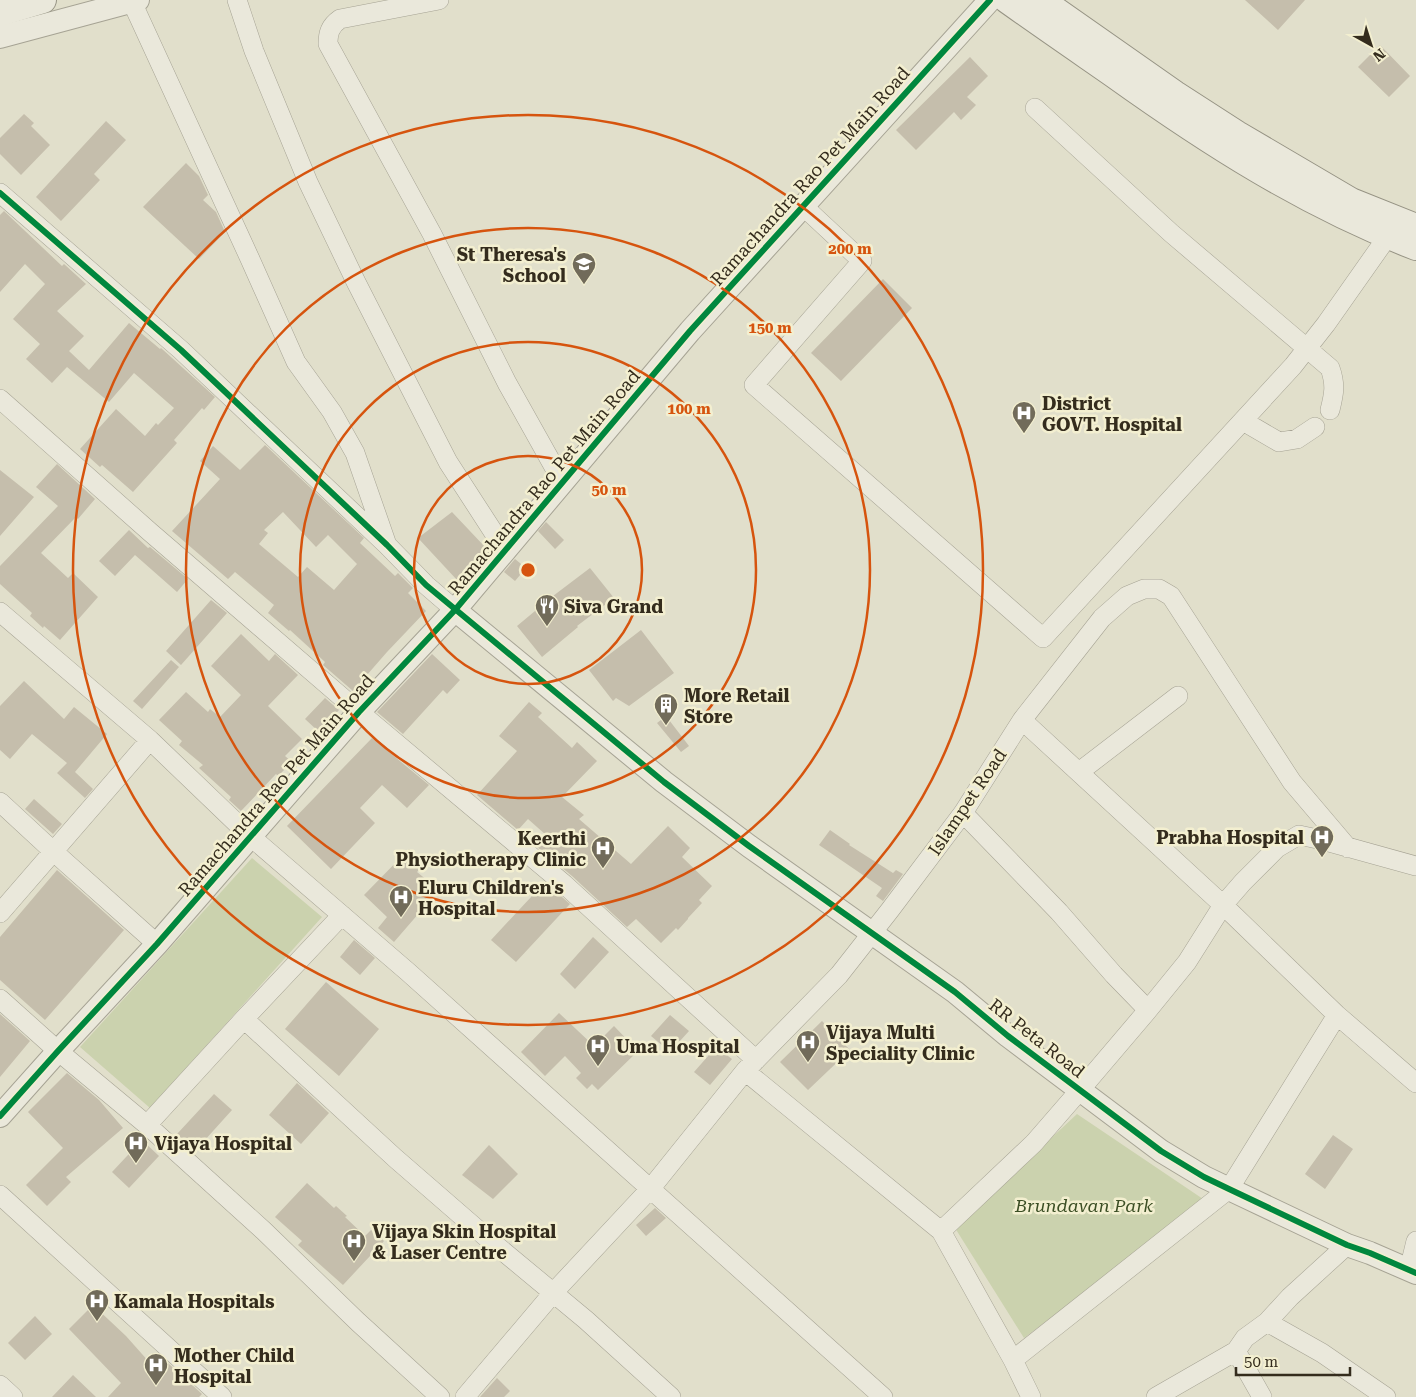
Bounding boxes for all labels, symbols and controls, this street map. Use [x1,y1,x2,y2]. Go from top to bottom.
north arrow [1346,20,1396,70]
text: N [1370,45,1388,65]
street label: Ramachandra Rao Pet Main Road [706,62,914,290]
text: 200 m [828,240,872,258]
place label: St Theresa's School [457,244,566,286]
school or university icon: St Theresa's School [571,251,597,285]
text: 150 m [748,319,792,337]
street label: Ramachandra Rao Pet Main Road [444,365,645,599]
place label: District GOVT. Hospital [1042,393,1182,435]
text: 100 m [667,400,711,418]
hospital icon: District GOVT. Hospital [1011,400,1037,434]
text: 50 m [591,481,627,499]
centre of rings [519,561,537,579]
restaurant icon: Siva Grand [534,593,560,627]
place label: Siva Grand [564,596,663,617]
street label: Ramachandra Rao Pet Main Road [174,670,378,900]
place label: More Retail Store [684,685,790,727]
building icon: More Retail Store [653,692,679,726]
street label: Islampet Road [924,744,1011,859]
hospital icon: Prabha Hospital [1309,824,1335,858]
place label: Prabha Hospital [1156,827,1304,848]
place label: Keerthi Physiotherapy Clinic [395,828,586,870]
hospital icon: Keerthi Physiotherapy Clinic [590,835,616,869]
place label: Eluru Children's Hospital [418,877,564,919]
hospital icon: Eluru Children's Hospital [388,884,414,918]
street label: RR Peta Road [985,994,1089,1082]
place label: Vijaya Multi Speciality Clinic [826,1022,975,1064]
hospital icon: Vijaya Multi Speciality Clinic [795,1029,821,1063]
hospital icon: Uma Hospital [585,1033,611,1067]
place label: Uma Hospital [616,1036,740,1057]
hospital icon: Vijaya Hospital [123,1130,149,1164]
place label: Vijaya Hospital [154,1133,292,1154]
park label: Brundavan Park [1014,1195,1153,1216]
place label: Vijaya Skin Hospital & Laser Centre [372,1221,556,1263]
hospital icon: Vijaya Skin Hospital & Laser Centre [341,1228,367,1262]
hospital icon: Kamala Hospitals [84,1288,110,1322]
place label: Kamala Hospitals [114,1291,274,1312]
scale bar [1236,1344,1350,1376]
place label: Mother Child Hospital [174,1345,294,1387]
hospital icon: Mother Child Hospital [143,1352,169,1386]
text: 50 m [1244,1353,1279,1371]

